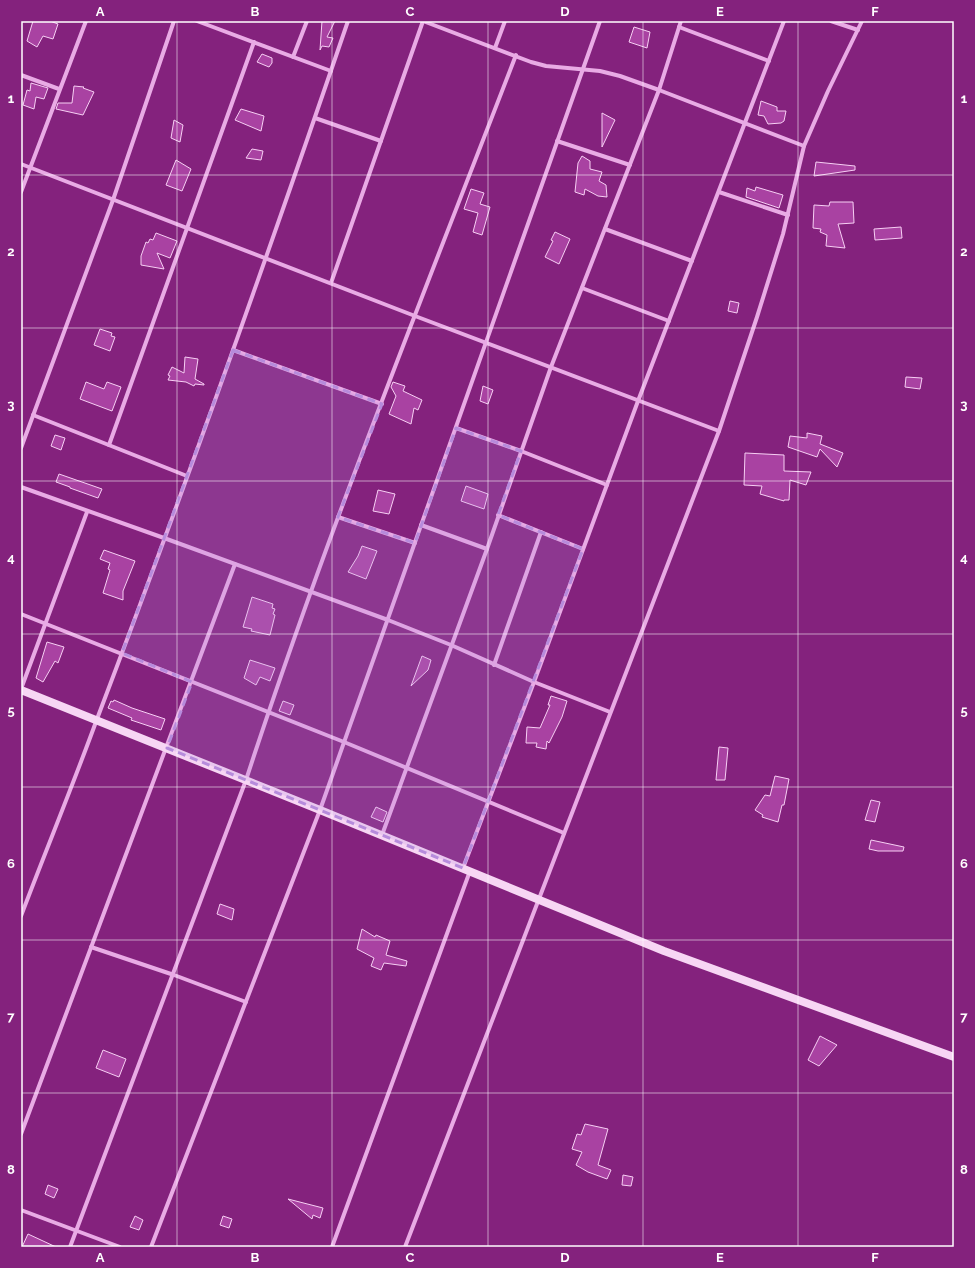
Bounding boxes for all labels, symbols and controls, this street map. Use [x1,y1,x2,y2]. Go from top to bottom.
text: A [96,4,105,19]
text: B [251,4,260,19]
text: C [406,4,415,19]
text: D [560,4,570,19]
text: E [716,4,724,19]
text: F [871,4,879,19]
text: 1 [8,91,15,106]
text: 1 [961,91,968,106]
text: 2 [7,244,15,259]
text: 2 [960,244,968,259]
text: 3 [7,397,15,412]
text: 3 [960,397,968,412]
text: 4 [7,550,15,565]
text: 4 [960,550,968,565]
text: 5 [7,703,15,718]
text: 5 [960,703,968,718]
text: 6 [7,856,15,871]
text: 6 [960,856,968,871]
text: 7 [7,1009,15,1024]
text: 7 [960,1009,968,1024]
text: 8 [7,1162,15,1177]
text: 8 [960,1162,968,1177]
text: A [96,1250,105,1265]
text: B [251,1250,260,1265]
text: C [406,1250,415,1265]
text: D [560,1250,570,1265]
text: E [716,1250,724,1265]
text: F [871,1250,879,1265]

